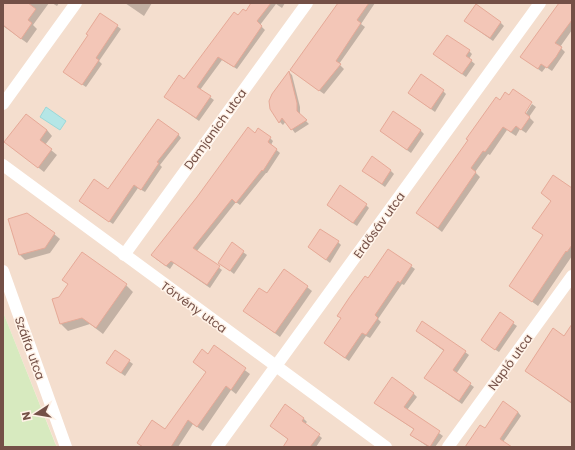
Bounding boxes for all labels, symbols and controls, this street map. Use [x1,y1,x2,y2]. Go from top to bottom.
street label: Damjanich utca [180,85,250,173]
street label: Erdősáv utca [349,188,409,262]
street label: Törvény utca [157,277,231,337]
street label: Szálfa utca [11,314,49,382]
street label: Napló utca [484,330,536,394]
north arrow [16,394,56,434]
text: N [18,410,35,422]

